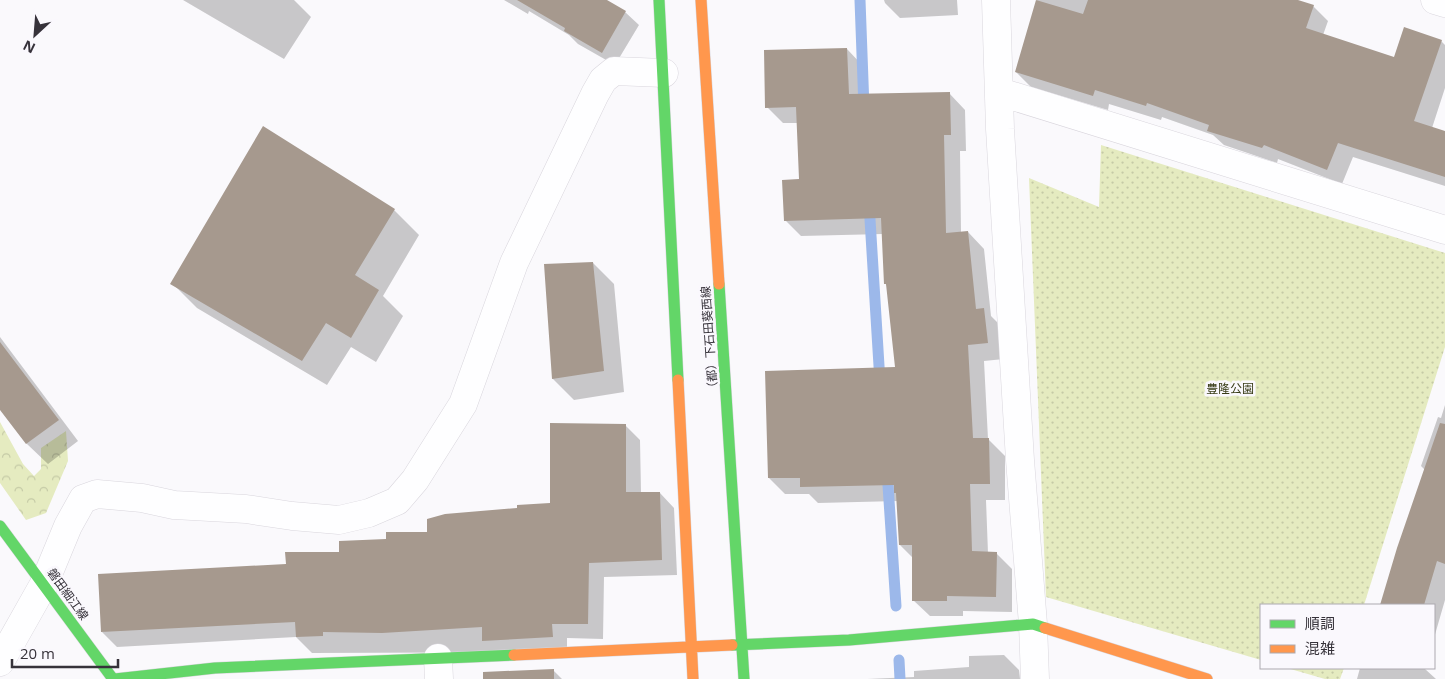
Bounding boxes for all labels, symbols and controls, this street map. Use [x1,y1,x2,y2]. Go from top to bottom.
north arrow [10,10,60,60]
text: N [20,36,38,58]
street label: （都）下石田葵西線 [697,286,721,394]
park label: 豊隆公園 [1206,380,1254,397]
street label: 磐田細江線 [43,565,93,623]
legend [1260,604,1435,669]
text: 順調 [1305,613,1335,633]
scale bar [12,636,119,668]
text: 混雑 [1305,638,1335,658]
text: 20 m [20,643,55,663]

